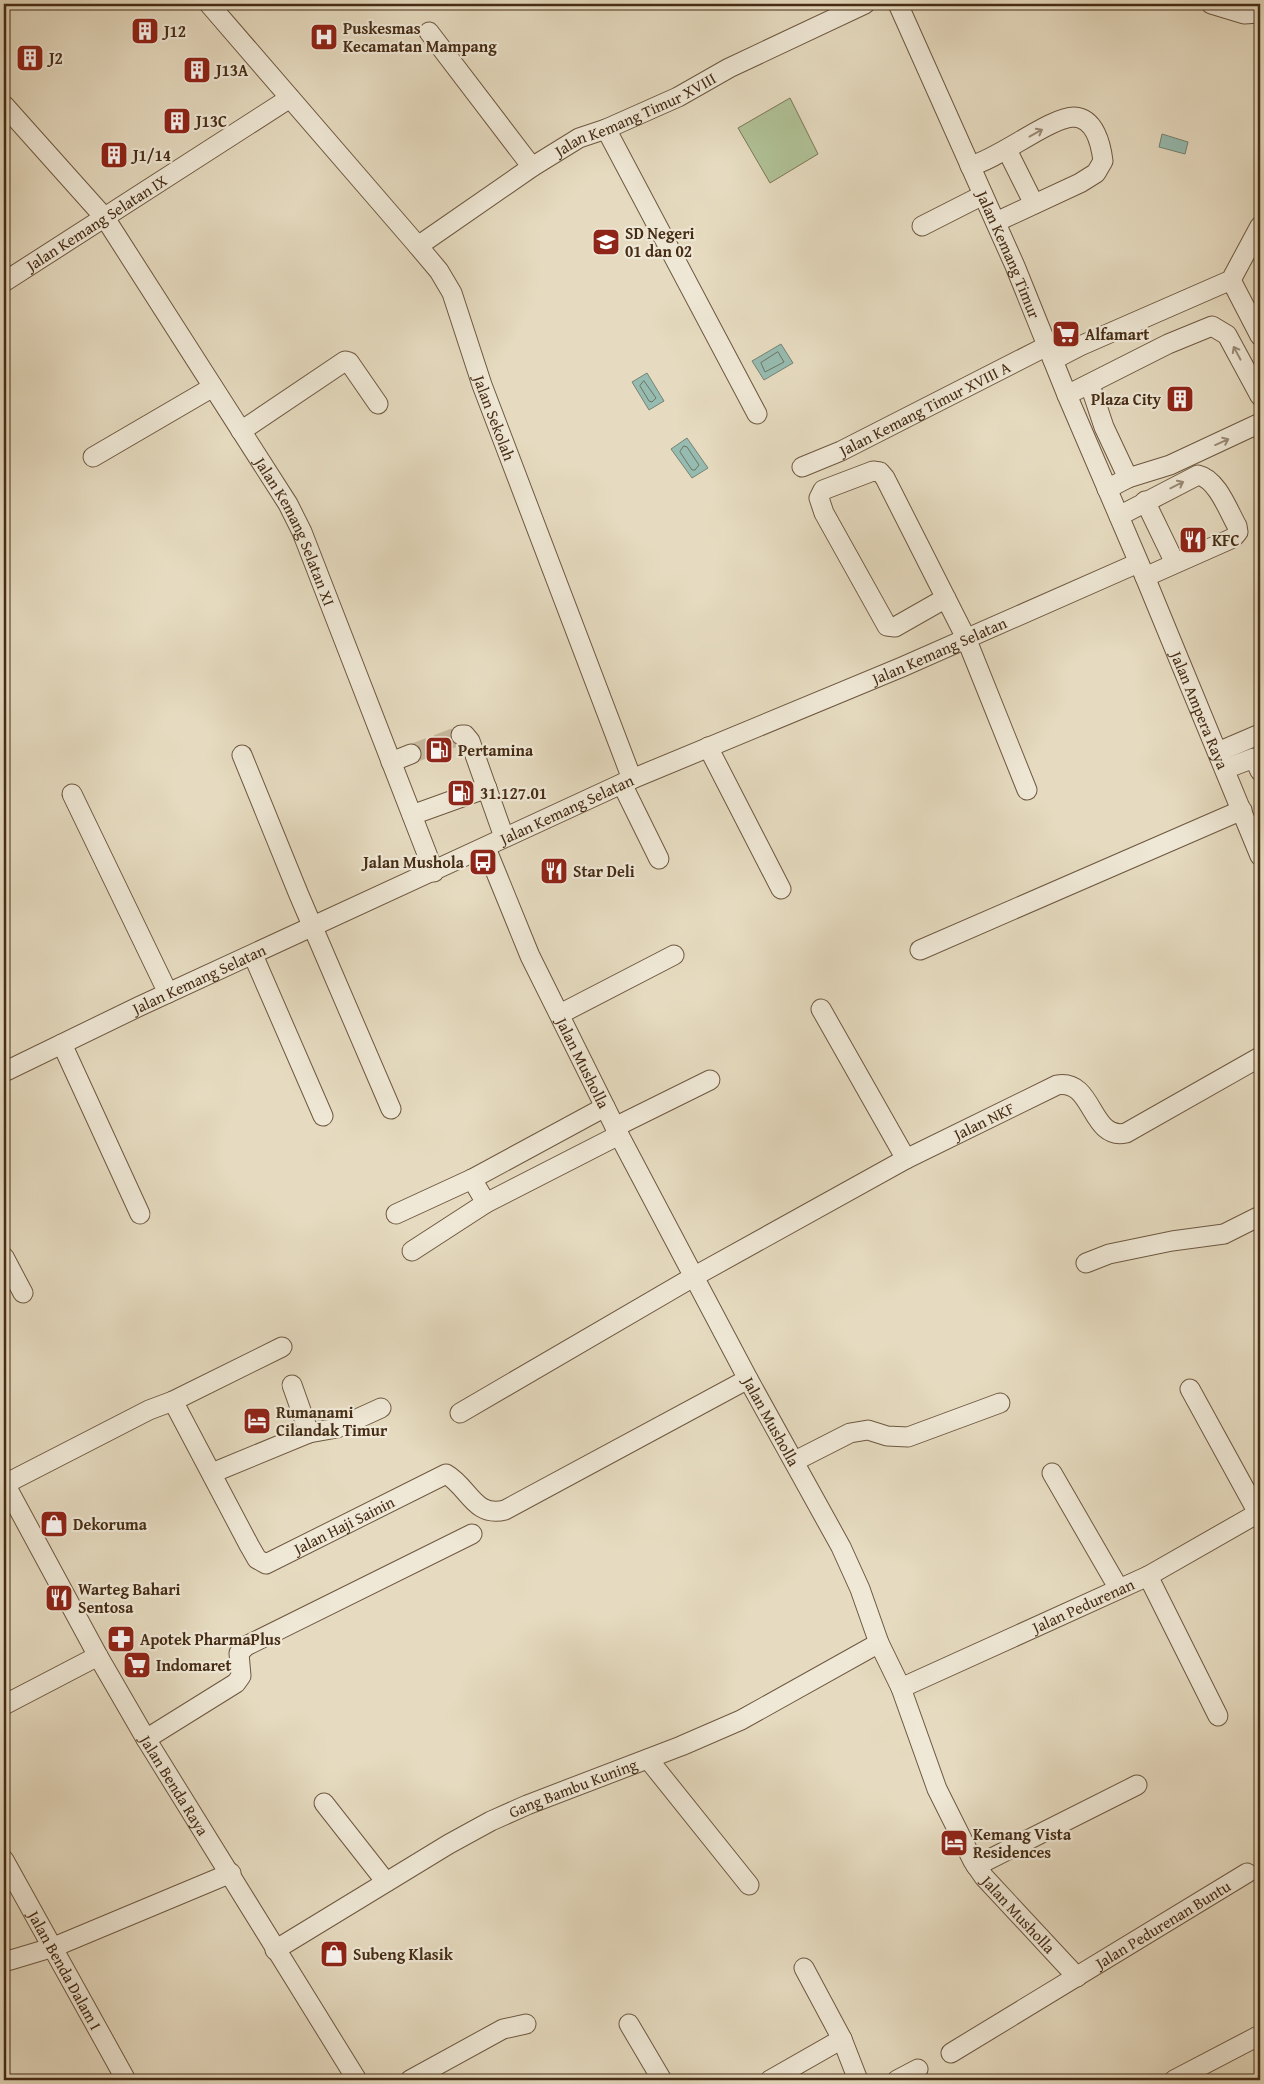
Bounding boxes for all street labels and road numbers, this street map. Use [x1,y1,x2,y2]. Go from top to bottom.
street label: Jalan Kemang Timur XVIII [548,66,720,163]
street label: Jalan Kemang Selatan IX [20,168,172,278]
street label: Jalan Kemang Timur [970,185,1047,322]
street label: Jalan Kemang Timur XVIII A [833,355,1015,463]
street label: Jalan Sekolah [467,370,522,464]
street label: Jalan Kemang Selatan XI [248,451,342,609]
street label: Jalan Kemang Selatan [866,610,1010,691]
street label: Jalan Ampera Raya [1164,646,1235,773]
street label: Jalan Kemang Selatan [494,768,637,851]
street label: Jalan Kemang Selatan [126,938,270,1021]
street label: Jalan Musholla [549,1011,616,1113]
street label: Jalan NKF [948,1096,1018,1147]
street label: Jalan Musholla [736,1371,806,1471]
street label: Jalan Haji Sainin [288,1490,399,1561]
street label: Jalan Pedurenan [1026,1572,1138,1640]
street label: Jalan Benda Raya [133,1729,215,1841]
street label: Gang Bambu Kuning [505,1752,641,1824]
street label: Jalan Musholla [975,1868,1061,1959]
street label: Jalan Pedurenan Buntu [1089,1874,1235,1976]
street label: Jalan Benda Dalam I [21,1904,108,2034]

